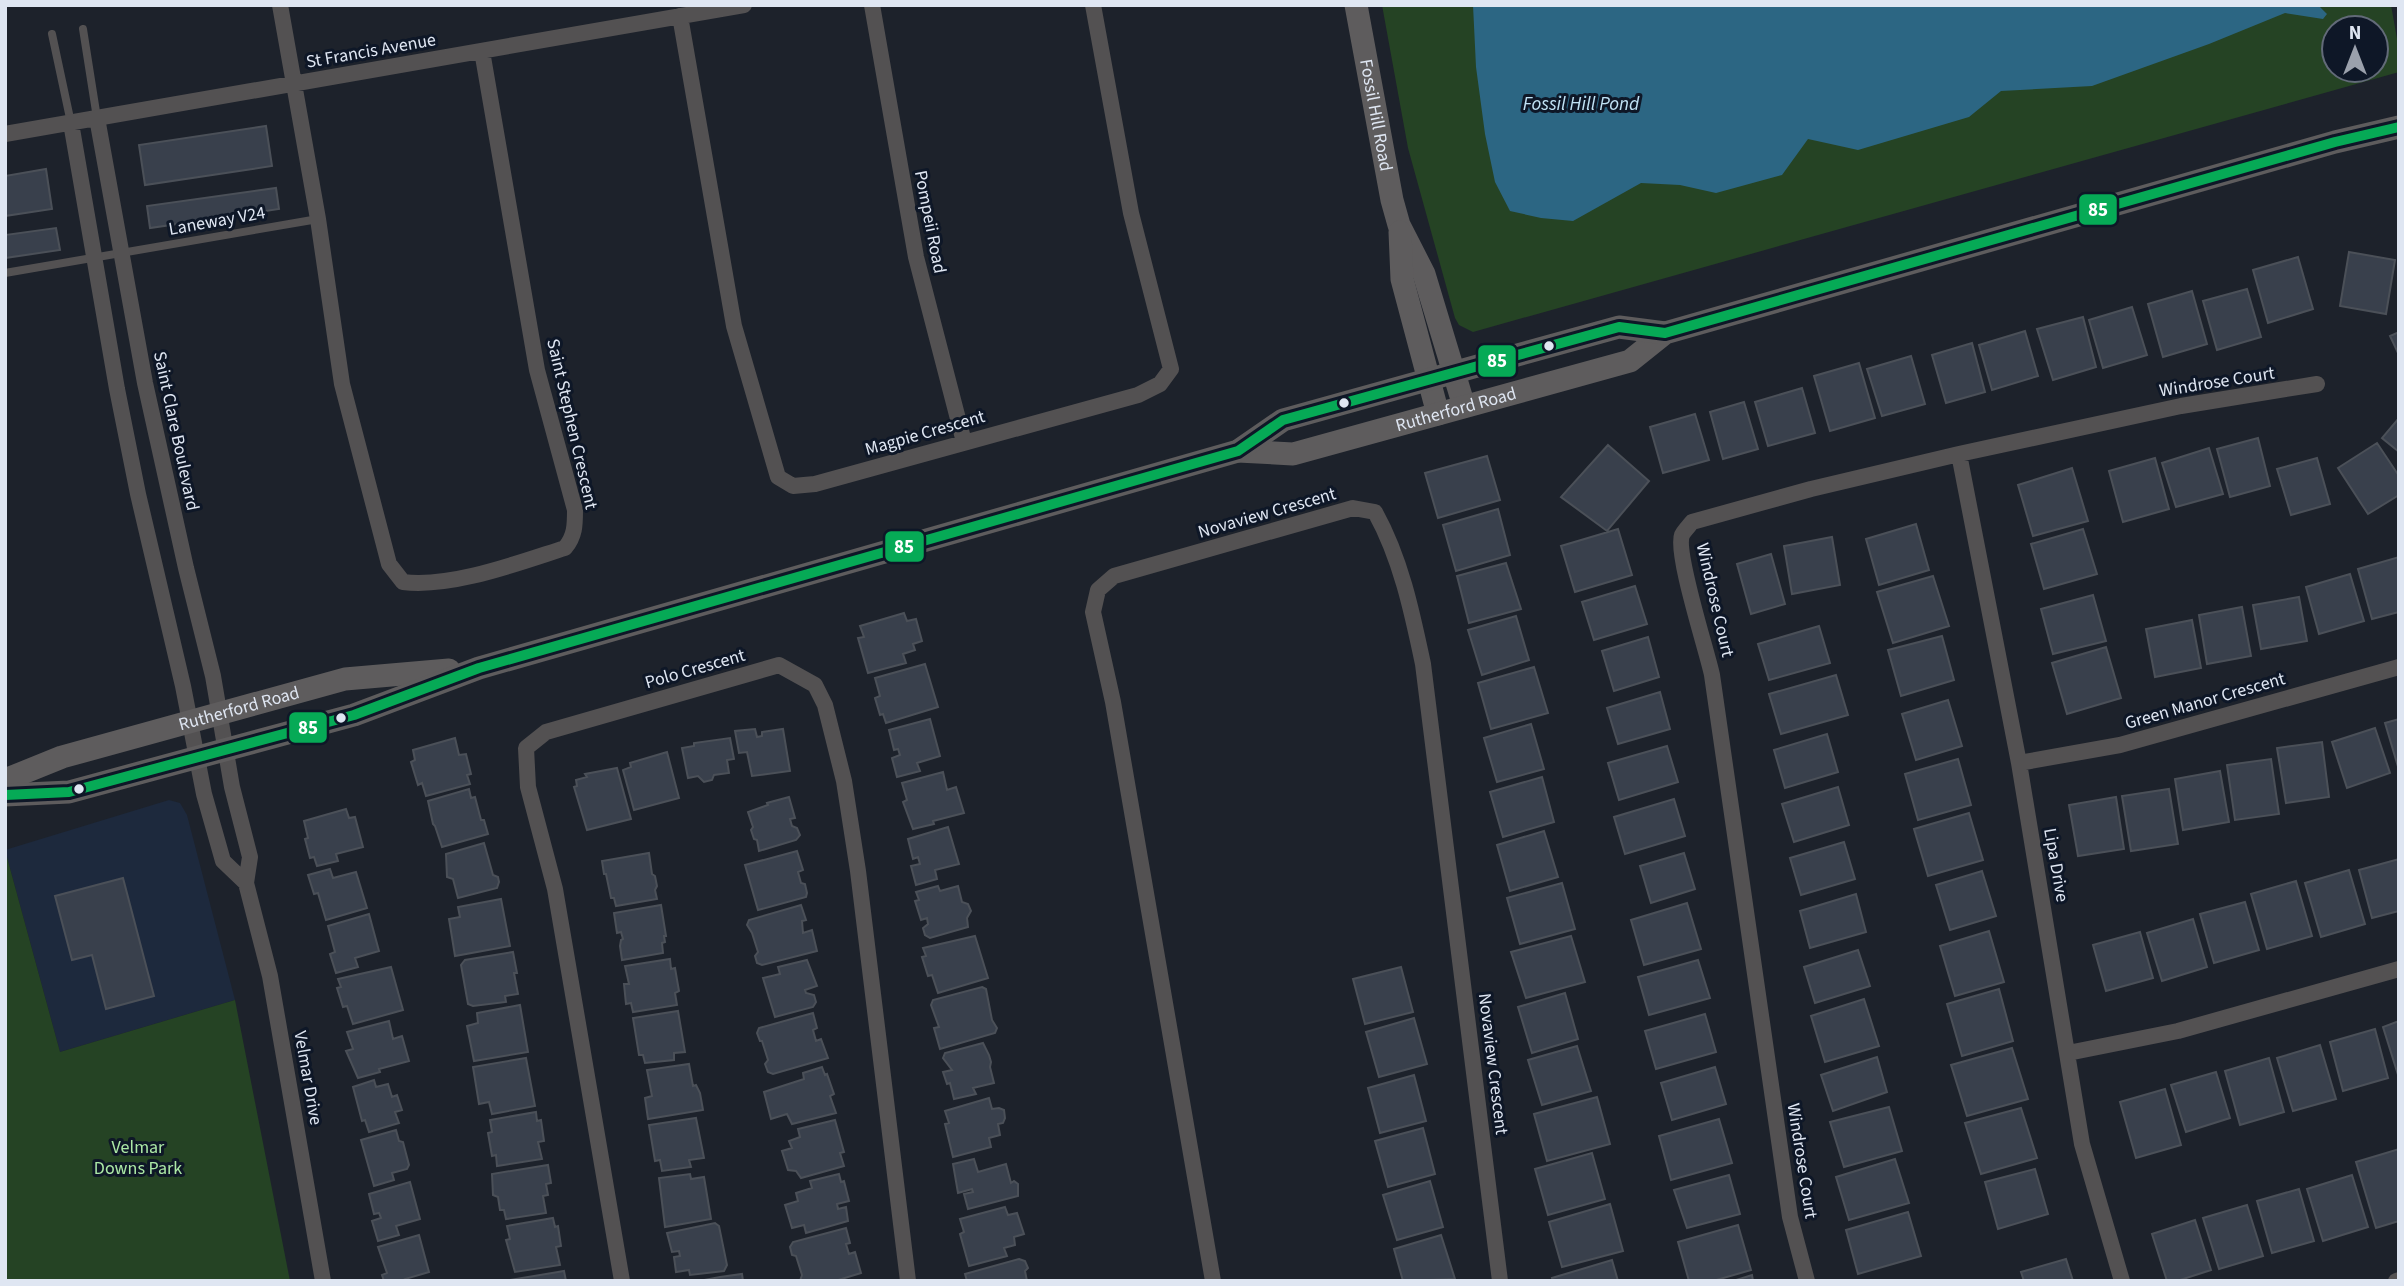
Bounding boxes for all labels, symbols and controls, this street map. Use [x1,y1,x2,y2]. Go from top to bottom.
north arrow [2320,14,2390,84]
text: N [2349,20,2361,47]
street label: St Francis Avenue [304,27,438,75]
street label: Fossil Hill Road [1354,57,1399,173]
water label: Fossil Hill Pond [1523,91,1640,118]
street label: Pompeii Road [908,168,952,276]
line badge: 85 [2078,193,2118,226]
text: 85 [2088,197,2108,224]
street label: Laneway V24 [167,200,267,242]
street label: Saint Stephen Crescent [540,336,604,512]
unlabelled marker [1542,339,1556,353]
line badge: 85 [1477,344,1517,378]
text: 85 [1487,348,1507,375]
street label: Saint Clare Boulevard [147,349,205,513]
street label: Windrose Court [2158,361,2276,403]
street label: Rutherford Road [1393,380,1519,438]
unlabelled marker [1337,396,1351,410]
street label: Magpie Crescent [862,404,988,462]
street label: Novaview Crescent [1195,481,1339,545]
line badge: 85 [884,530,925,563]
text: 85 [894,534,914,561]
street label: Windrose Court [1690,540,1740,660]
street label: Polo Crescent [642,643,748,695]
street label: Green Manor Crescent [2122,666,2288,736]
street label: Rutherford Road [176,680,302,737]
line badge: 85 [288,711,328,744]
unlabelled marker [334,711,348,725]
text: 85 [298,715,318,742]
unlabelled marker [72,782,86,796]
street label: Lipa Drive [2037,826,2075,904]
street label: Novaview Crescent [1472,992,1514,1136]
street label: Velmar Drive [287,1029,329,1127]
street label: Windrose Court [1781,1102,1823,1220]
park label: Velmar Downs Park [94,1135,182,1181]

